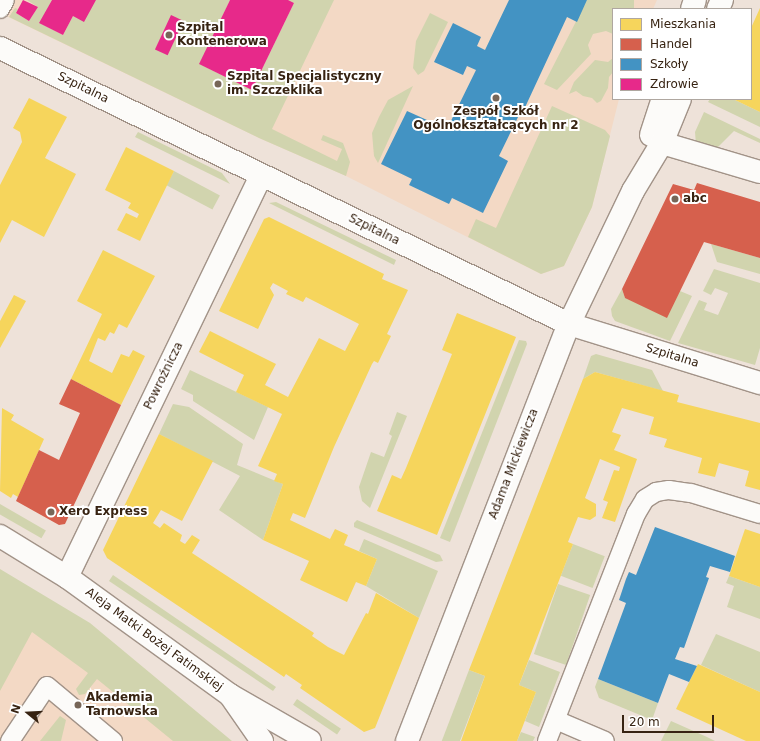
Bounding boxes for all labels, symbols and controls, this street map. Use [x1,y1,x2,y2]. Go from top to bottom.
legend [612,8,752,100]
text: Mieszkania [650,17,716,31]
place label: Szpital Kontenerowa [177,21,267,49]
marker: Szpital Kontenerowa [164,30,174,40]
text: Handel [650,37,692,51]
text: Szkoły [650,57,688,71]
street label: Szpitalna [55,69,111,107]
place label: Szpital Specjalistyczny im. Szczeklika [227,70,382,98]
text: Zdrowie [650,77,698,91]
marker: Szpital Specjalistyczny im. Szczeklika [212,78,224,90]
marker: Zespół Szkół Ogólnokształcących nr 2 [491,93,501,103]
place label: Zespół Szkół Ogólnokształcących nr 2 [413,105,579,133]
place label: abc [683,192,707,206]
marker: abc [670,194,680,204]
street label: Szpitalna [346,211,402,249]
street label: Powroźnicza [141,340,187,412]
street label: Szpitalna [643,341,701,371]
street label: Adama Mickiewicza [486,407,542,521]
place label: Xero Express [59,505,147,519]
marker: Xero Express [46,507,56,517]
street label: Aleja Matki Bożej Fatimskiej [82,585,226,695]
place label: Akademia Tarnowska [86,691,158,719]
north arrow [8,693,48,733]
marker: Akademia Tarnowska [73,700,83,710]
text: N [9,703,24,716]
scale bar [624,707,716,733]
text: 20 m [629,715,660,729]

